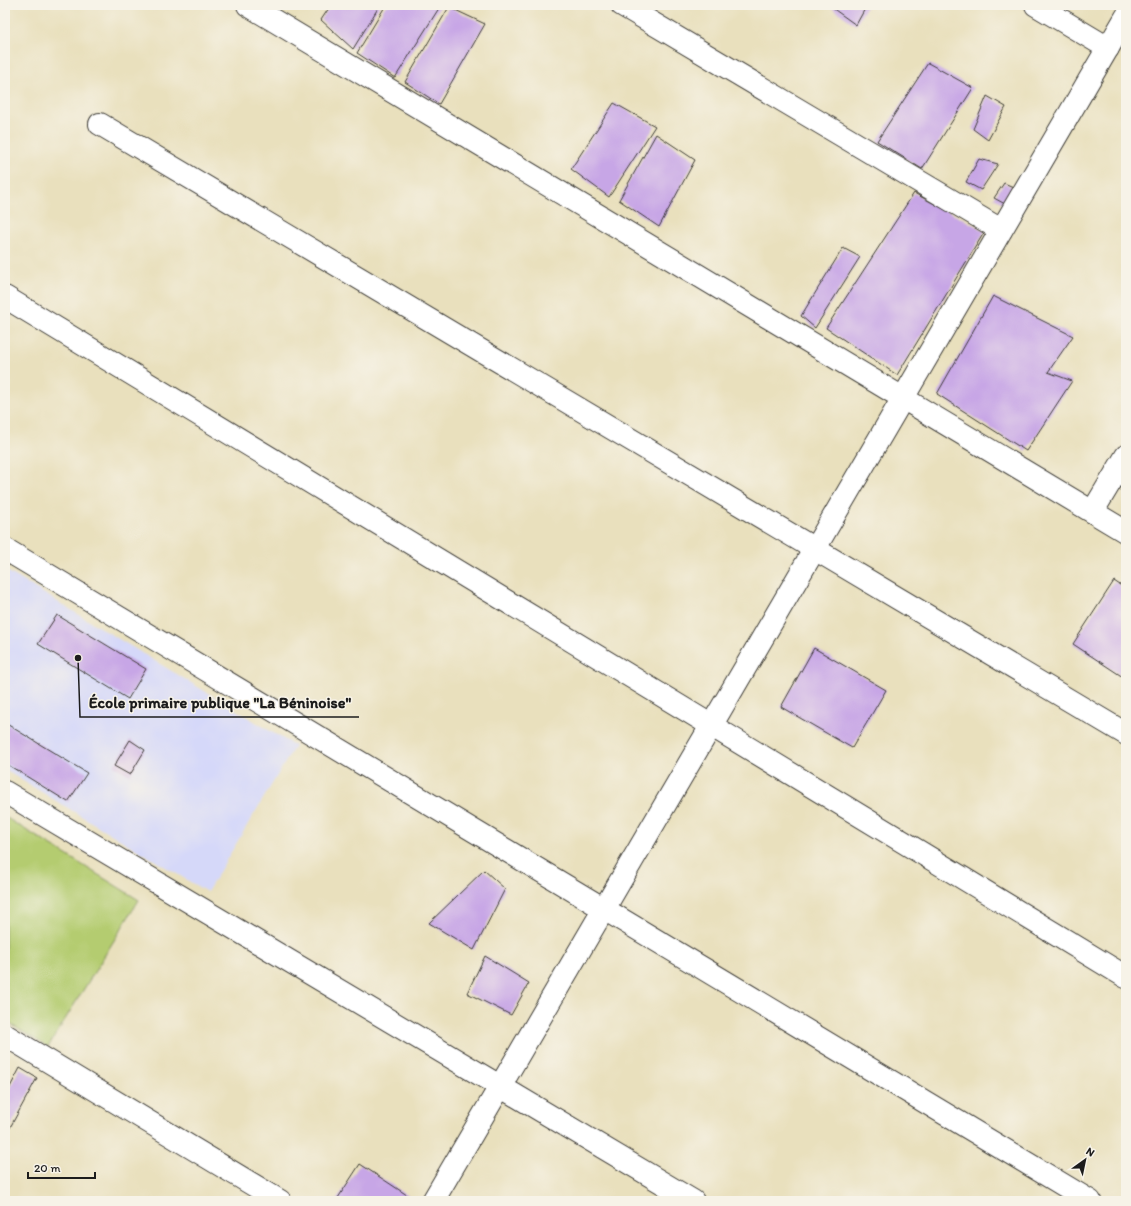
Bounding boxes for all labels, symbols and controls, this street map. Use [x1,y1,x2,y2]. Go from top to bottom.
callout: École primaire publique "La Béninoise" [80,689,359,717]
text: École primaire publique "La Béninoise" [89,693,351,713]
north arrow [1065,1140,1105,1180]
text: N [1084,1145,1097,1160]
scale bar [28,1154,95,1180]
text: 20 m [34,1161,61,1175]

